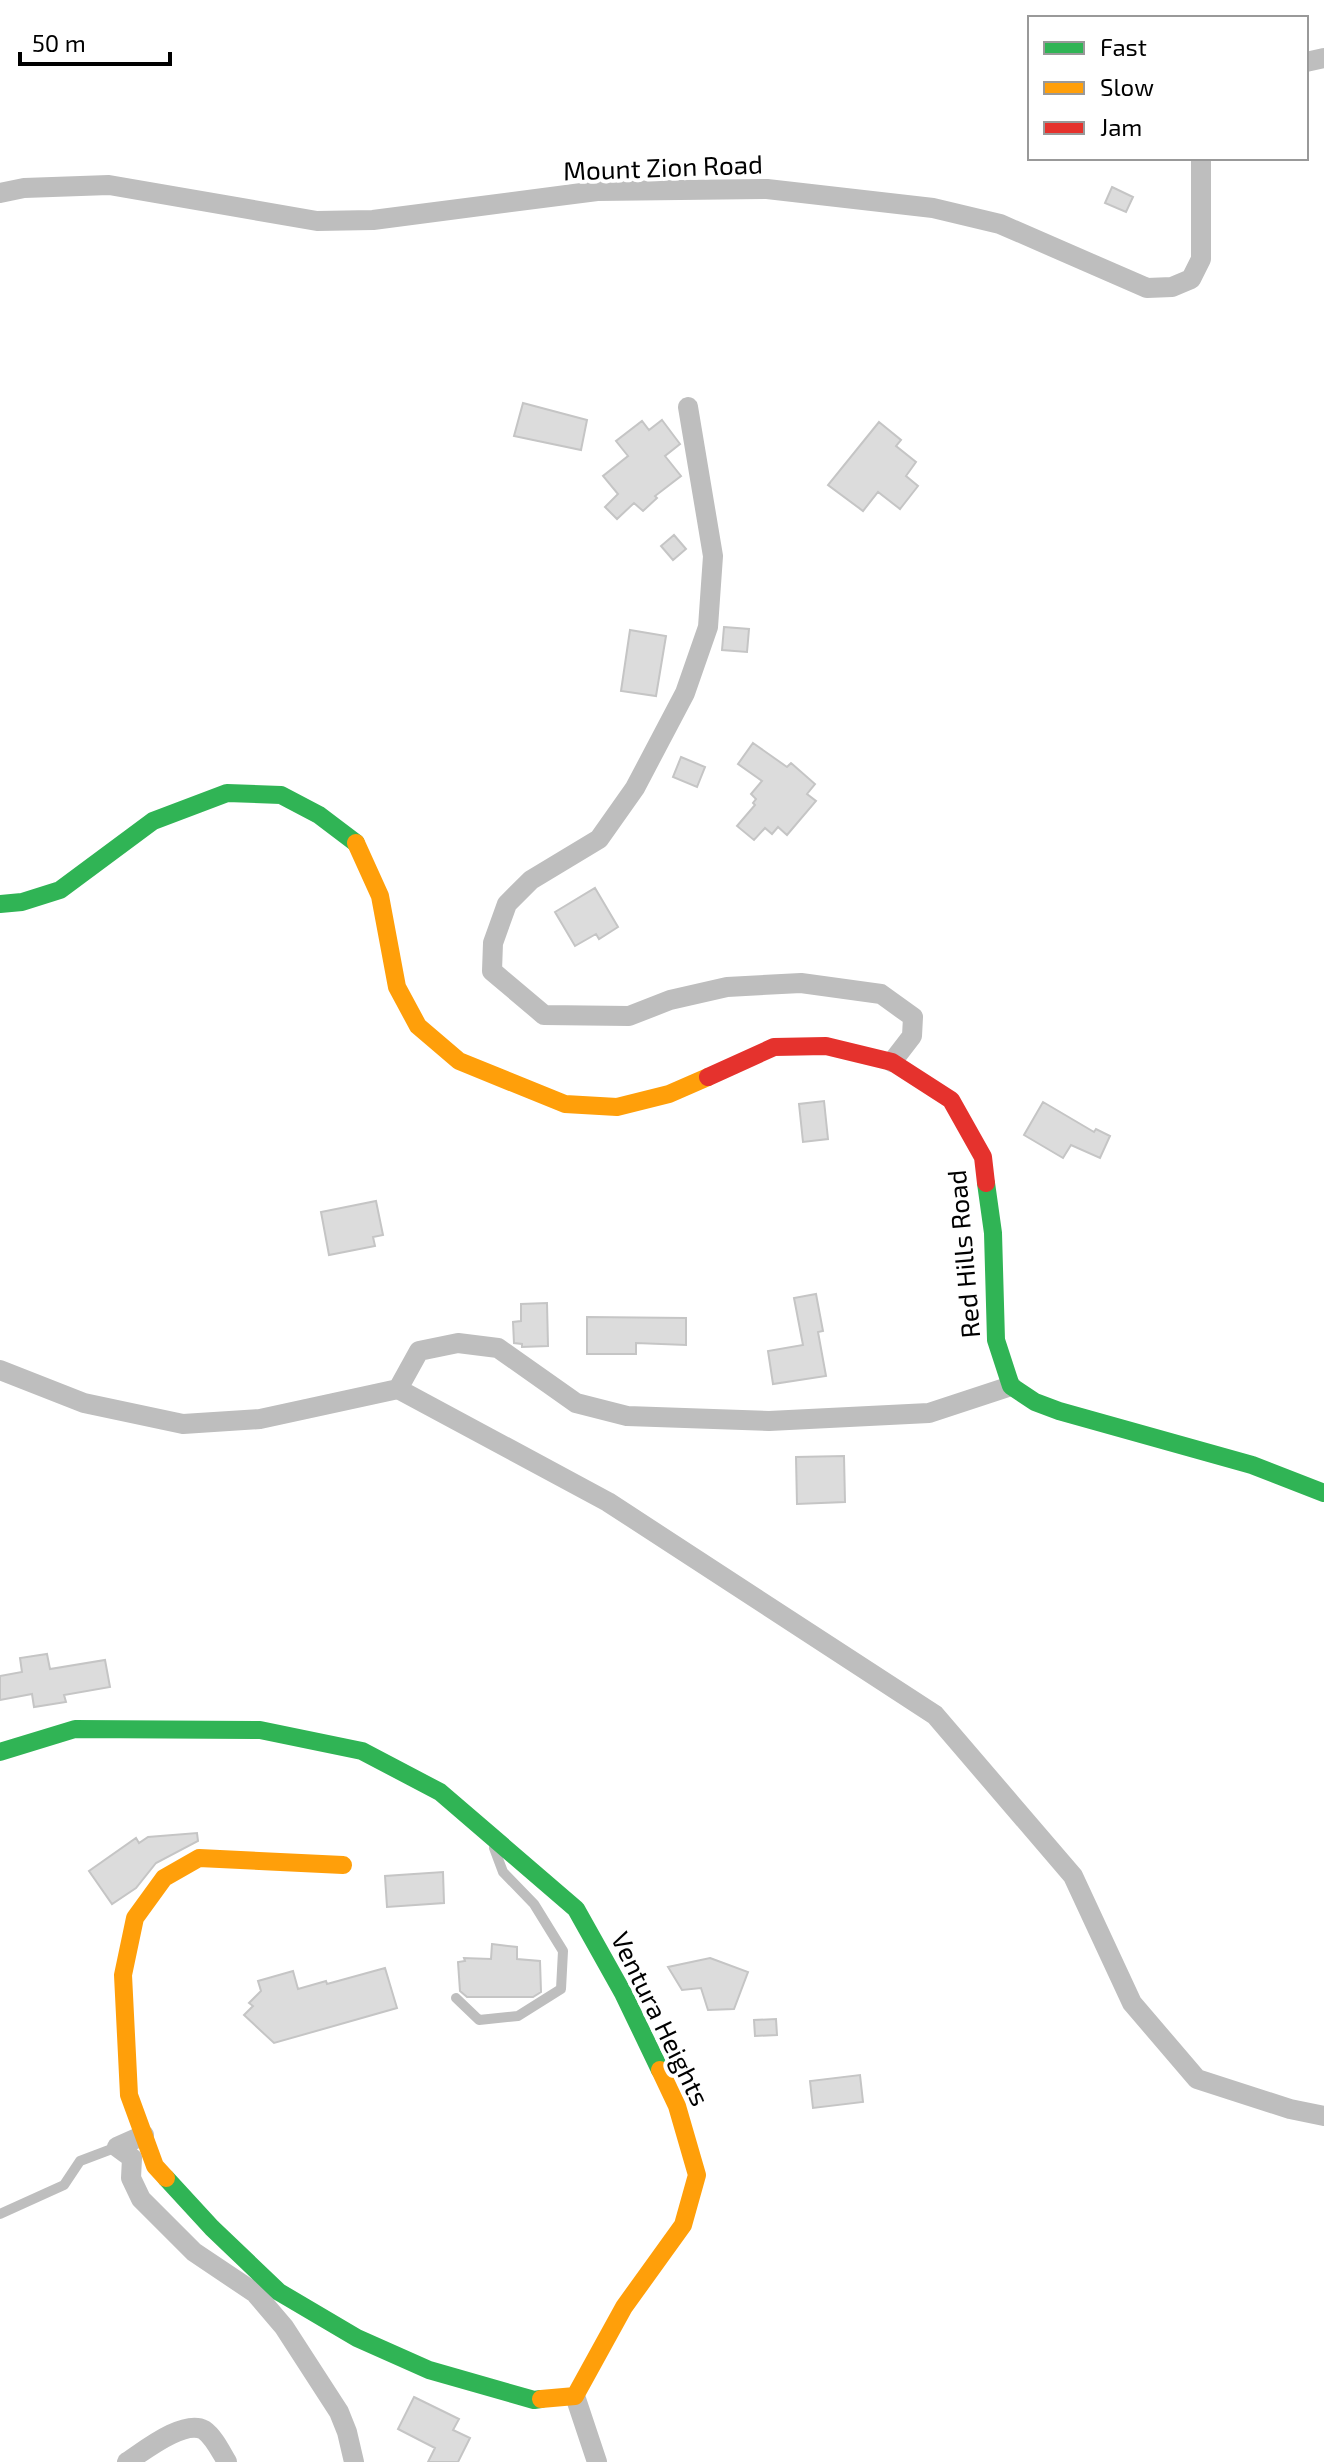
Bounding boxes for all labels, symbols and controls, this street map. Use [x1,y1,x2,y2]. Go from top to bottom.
scale bar [20,16,170,66]
legend [1028,16,1308,160]
text: 50 m [32,28,86,57]
text: Fast [1100,32,1147,61]
text: Slow [1100,72,1154,101]
text: Jam [1100,112,1142,141]
street label: Mount Zion Road [563,148,763,185]
street label: Red Hills Road [940,1169,985,1340]
street label: Ventura Heights [606,1926,717,2110]

